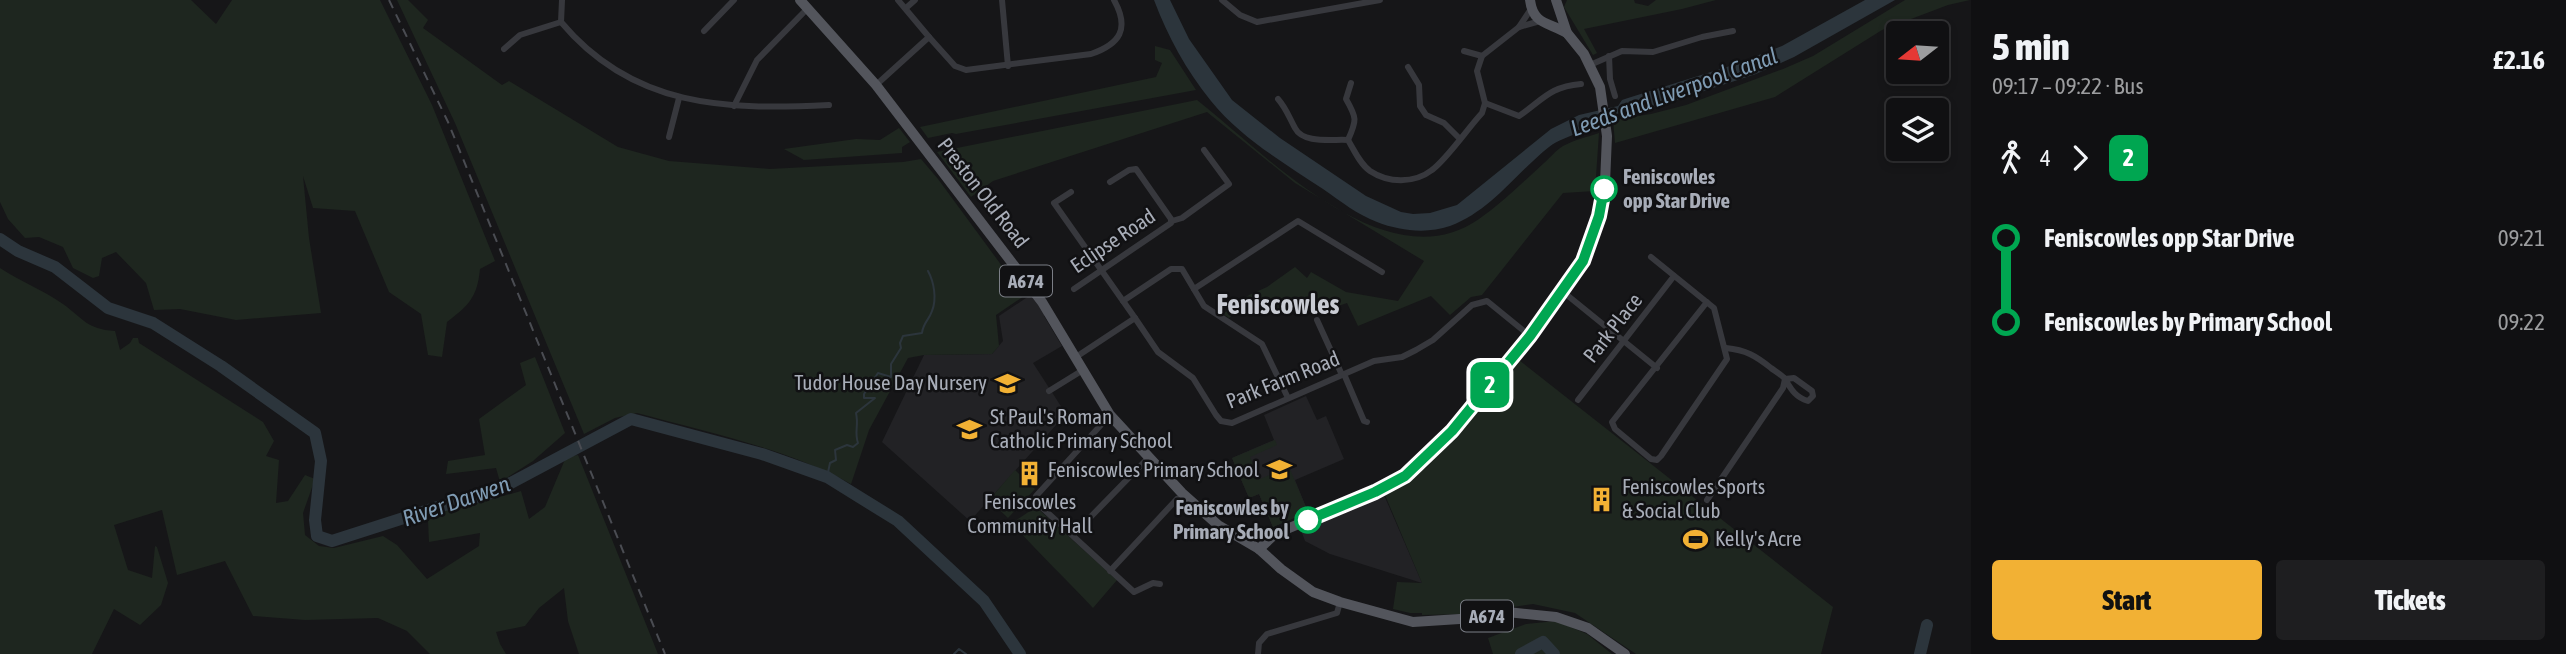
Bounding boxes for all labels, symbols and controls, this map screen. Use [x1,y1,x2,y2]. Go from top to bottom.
north arrow [1886,21,1950,84]
map controls [1886,21,1949,161]
text: 5 min [1992,25,2070,68]
water label: Leeds and Liverpool Canal [1567,42,1781,142]
text: £2.16 [2493,45,2545,75]
text: 09:17 – 09:22 · Bus [1992,73,2144,99]
button: layers [1886,98,1949,161]
street label: Preston Old Road [933,133,1034,252]
icon: walk [1992,139,2030,177]
icon: forward [2061,139,2099,177]
text: 2 [2123,144,2134,171]
text: 4 [2040,145,2051,171]
place label: Feniscowles opp Star Drive [1623,164,1730,212]
marker: Feniscowles opp Star Drive [1591,176,1617,202]
street label: Eclipse Road [1066,203,1159,277]
text: Feniscowles opp Star Drive [2044,223,2294,253]
text: 09:21 [2498,225,2545,251]
road number: A674 [1000,266,1052,296]
district label: Feniscowles [1216,288,1340,320]
street label: Park Place [1578,288,1647,367]
text: Feniscowles by Primary School [2044,307,2332,337]
text: 09:22 [2498,309,2545,335]
street label: Park Farm Road [1222,345,1343,413]
line badge: 2 [1467,362,1513,408]
school or university icon: Tudor House Day Nursery [993,369,1021,397]
place label: Tudor House Day Nursery [794,370,987,394]
text: 2 [1484,371,1496,398]
place label: St Paul's Roman Catholic Primary School [990,404,1173,452]
school or university icon: St Paul's Roman Catholic Primary School [956,415,984,443]
school or university icon: Feniscowles Primary School [1265,456,1293,484]
place label: Feniscowles Primary School [1048,457,1259,481]
building icon: Feniscowles Community Hall [1016,459,1044,487]
water label: River Darwen [399,470,513,532]
place label: Feniscowles Sports & Social Club [1622,474,1765,522]
building icon: Feniscowles Sports & Social Club [1588,485,1616,513]
place label: Feniscowles Community Hall [967,489,1093,537]
place label: Feniscowles by Primary School [1173,495,1289,543]
marker: Feniscowles by Primary School [1295,507,1321,533]
sports icon: Kelly's Acre [1681,525,1709,553]
place label: Kelly's Acre [1715,526,1802,550]
button: Start [1992,560,2262,640]
button: Tickets [2276,560,2545,640]
road number: A674 [1461,600,1513,632]

